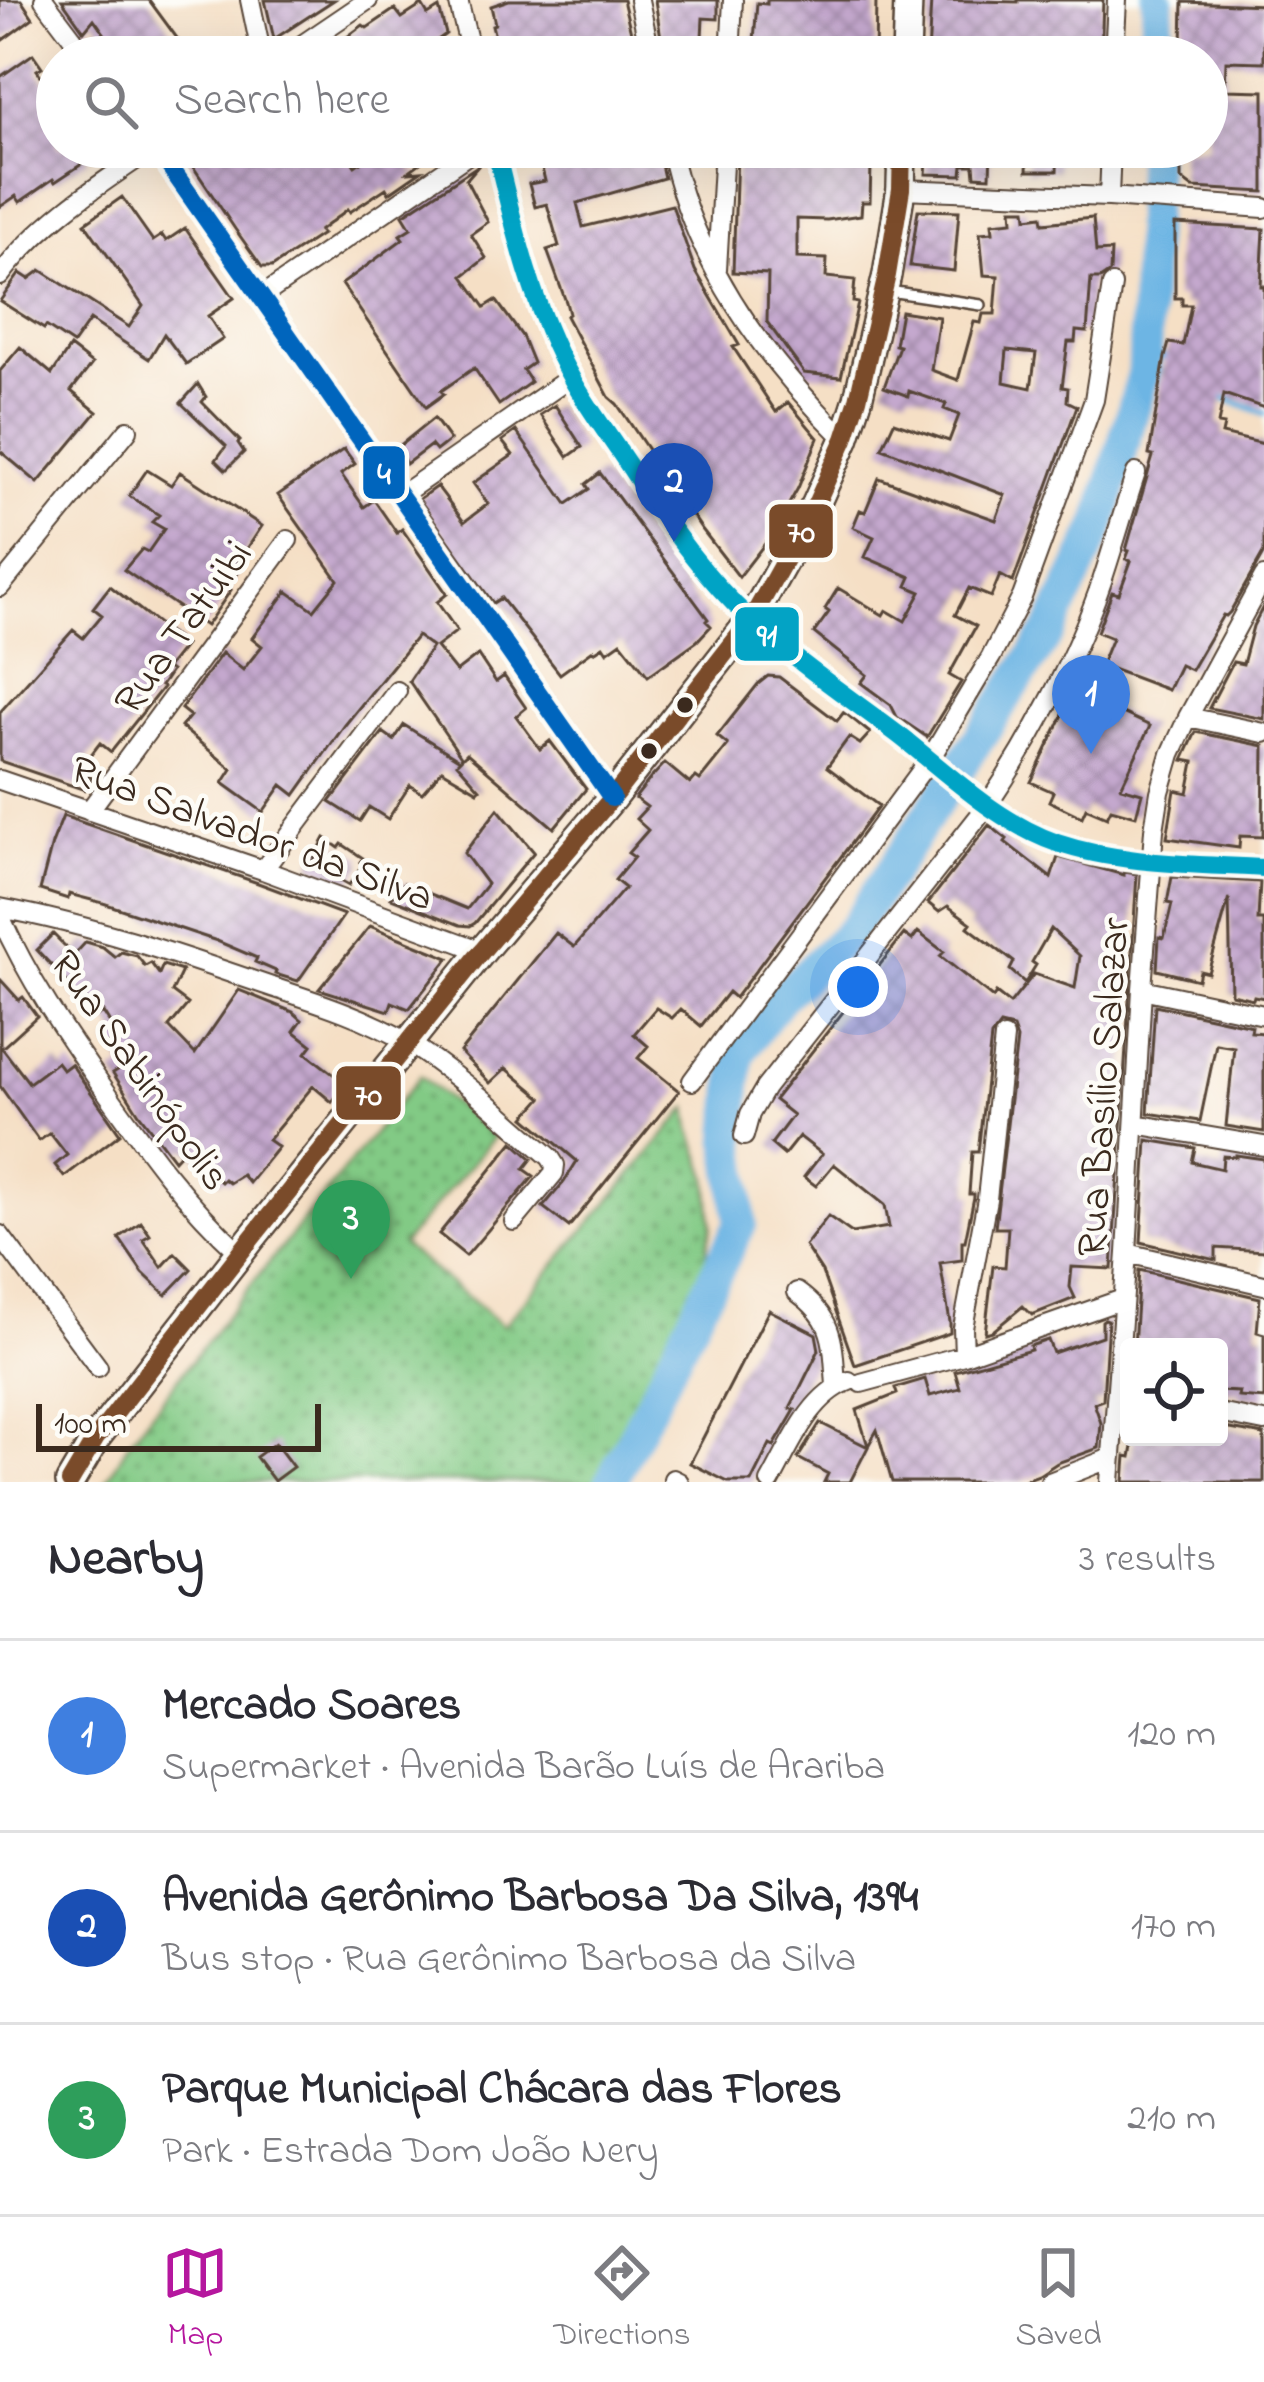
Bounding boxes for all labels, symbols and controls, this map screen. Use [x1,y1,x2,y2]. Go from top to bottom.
search box [36,36,1228,168]
icon: search [78,69,144,135]
text: Search here [174,69,390,135]
pin: 2 [635,443,713,542]
line badge: 4 [361,444,407,501]
text: 4 [377,452,391,500]
line badge: 70 [767,502,835,560]
text: 70 [787,510,815,558]
street label: Rua Tatuibi [100,529,269,728]
line badge: 91 [733,605,801,663]
text: 91 [756,614,778,662]
pin: 1 [1052,655,1130,754]
unlabelled marker [674,694,696,716]
unlabelled marker [638,740,660,762]
street label: Rua Salvador da Silva [61,741,441,929]
street label: Rua Basílio Salazar [1063,915,1148,1259]
street label: Rua Sabinópolis [33,939,244,1204]
your location [828,957,888,1017]
line badge: 70 [334,1064,403,1122]
text: 70 [354,1073,382,1121]
pin: 3 [312,1180,390,1279]
map controls [1120,1338,1228,1446]
button: locate [1120,1338,1228,1446]
scale bar [36,1398,321,1451]
text: 100 m [54,1401,127,1449]
text: Nearby [48,1523,204,1598]
text: 3 results [1079,1532,1216,1589]
text: Mercado Soares [162,1674,461,1740]
text: 1 [81,1707,93,1764]
text: 120 m [1127,1707,1216,1764]
text: Supermarket · Avenida Barão Luís de Arariba [162,1740,885,1797]
text: Avenida Gerônimo Barbosa Da Silva, 1394 [162,1866,918,1932]
text: 2 [77,1899,97,1956]
text: 170 m [1131,1899,1216,1956]
text: Bus stop · Rua Gerônimo Barbosa da Silva [162,1932,856,1989]
text: Parque Municipal Chácara das Flores [162,2058,842,2124]
text: 3 [79,2091,95,2148]
text: 210 m [1127,2091,1216,2148]
text: Park · Estrada Dom João Nery [162,2124,658,2181]
tab: Map [162,2240,228,2360]
tab: Directions [553,2240,691,2360]
tab: Saved [1015,2240,1102,2360]

